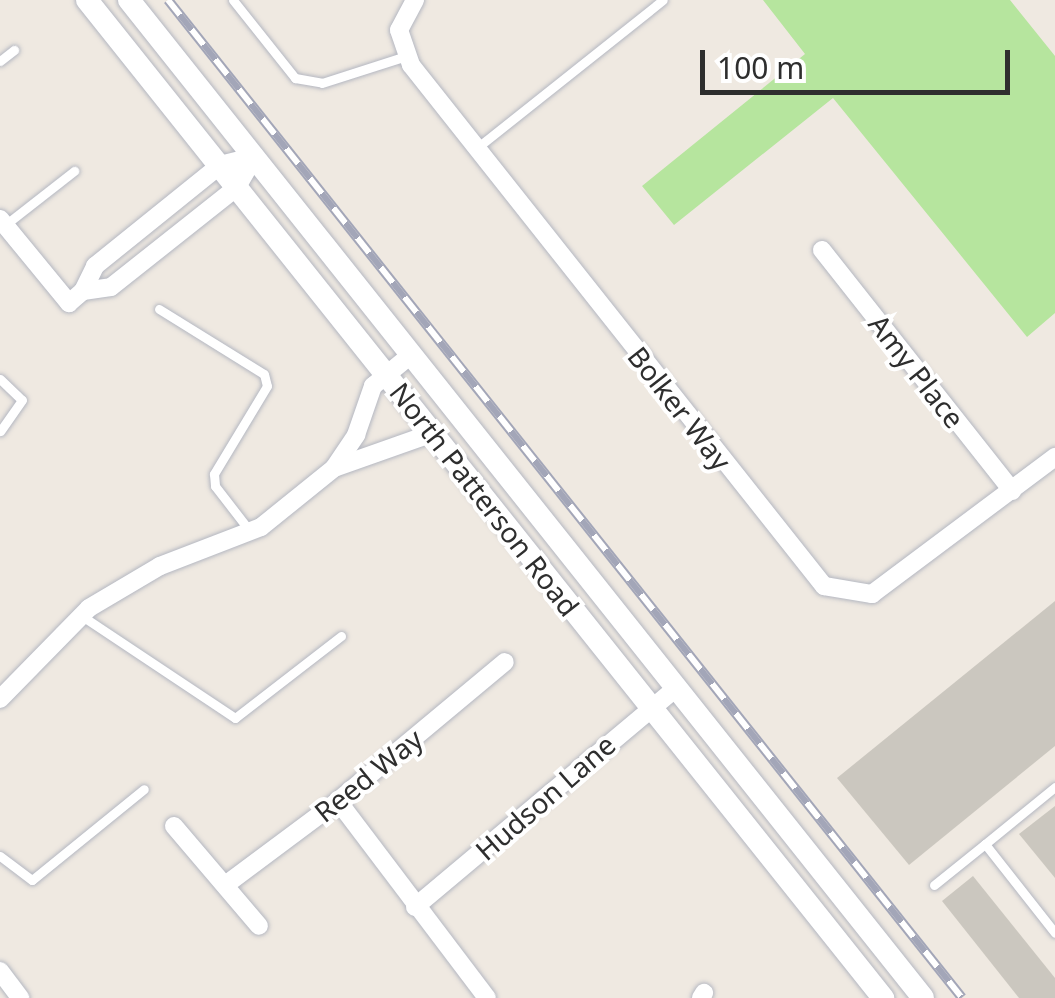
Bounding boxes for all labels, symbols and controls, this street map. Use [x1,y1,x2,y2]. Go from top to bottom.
scale bar [705,30,1015,92]
text: 100 m [717,47,804,88]
street label: Amy Place [862,308,972,434]
street label: Bolker Way [621,340,739,476]
street label: North Patterson Road [383,376,587,622]
street label: Reed Way [307,721,429,829]
street label: Hudson Lane [468,727,622,867]

